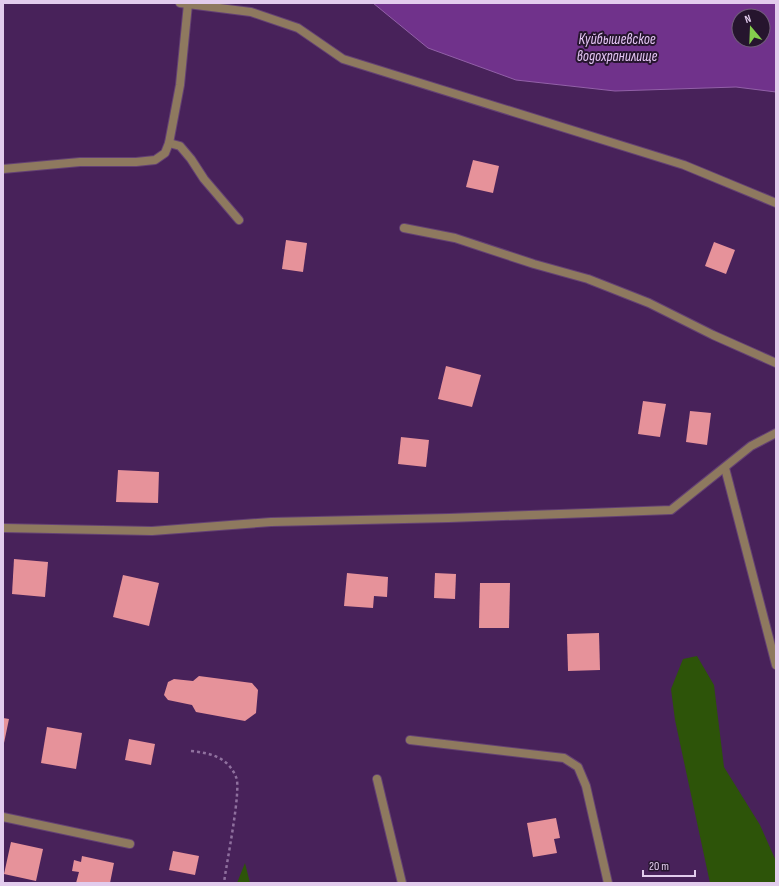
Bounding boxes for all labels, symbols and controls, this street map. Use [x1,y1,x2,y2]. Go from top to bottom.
north arrow [731,8,771,48]
text: N [743,12,753,26]
water label: Куйбышевское водохранилище [577,30,657,66]
scale bar [643,852,695,878]
text: 20 m [649,859,669,874]

